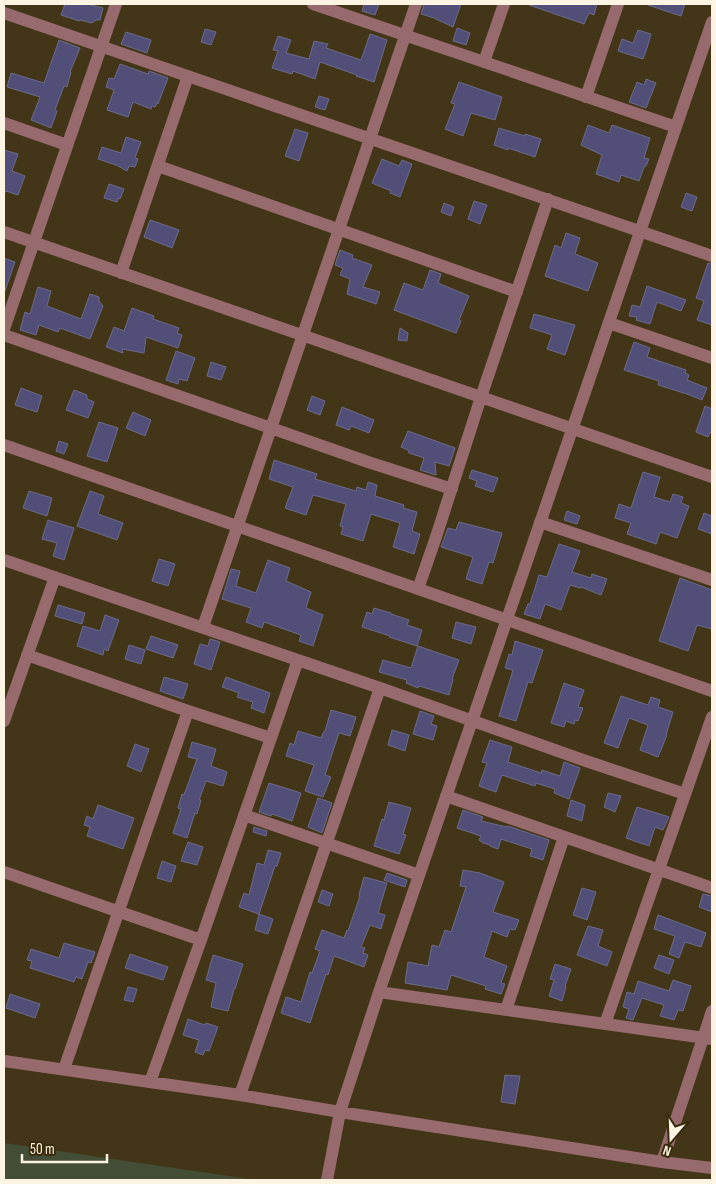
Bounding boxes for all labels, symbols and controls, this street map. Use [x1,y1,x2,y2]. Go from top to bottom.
north arrow [646,1114,696,1164]
scale bar [22,1132,108,1164]
text: 50 m [30,1140,55,1159]
text: N [661,1142,673,1160]

